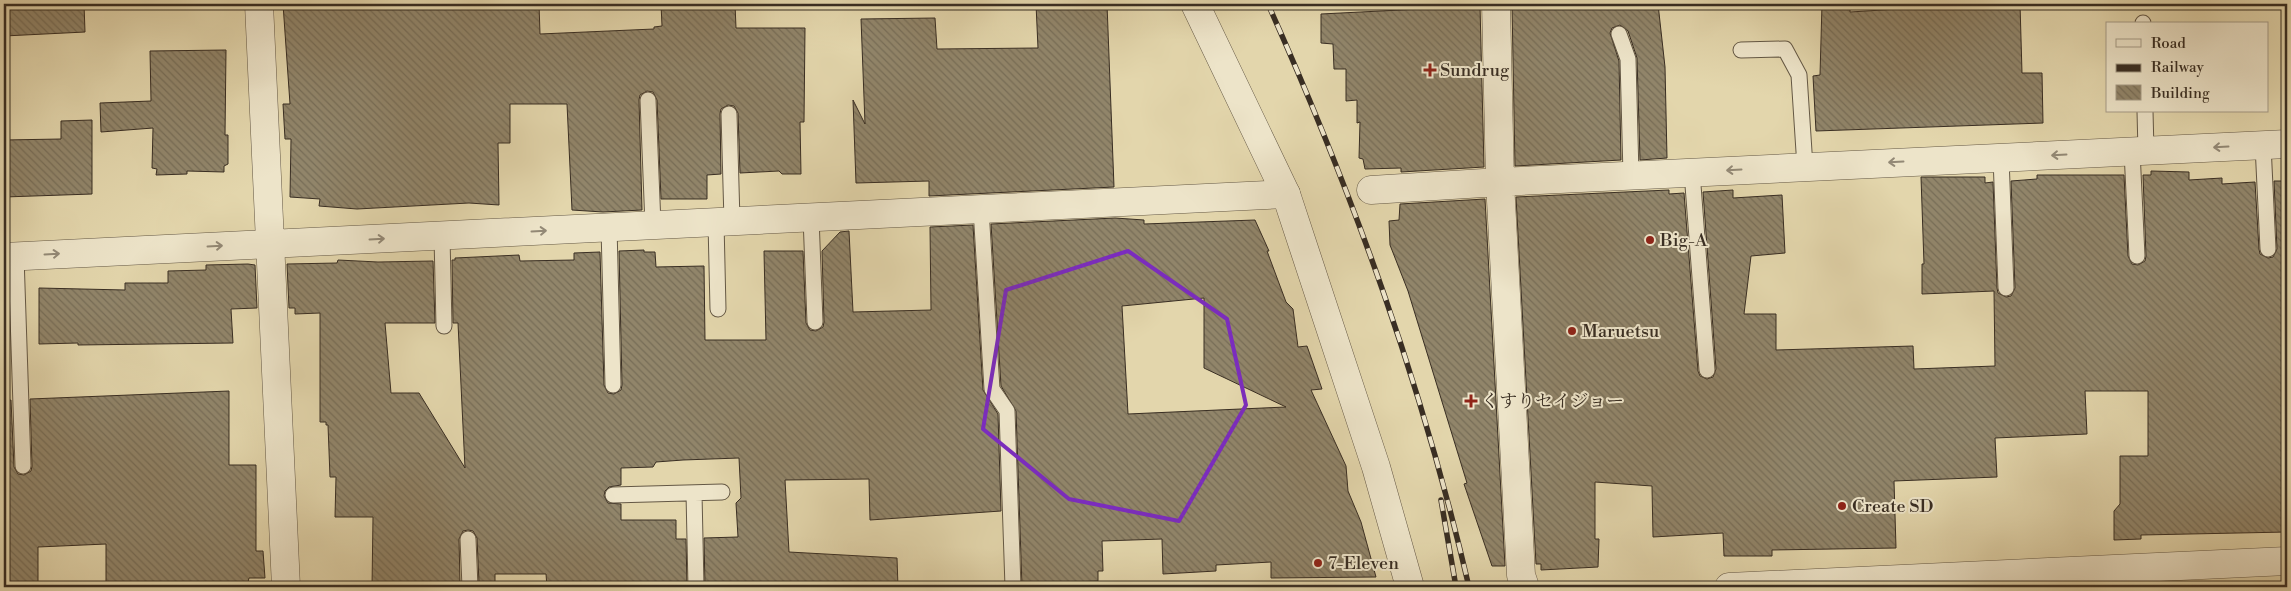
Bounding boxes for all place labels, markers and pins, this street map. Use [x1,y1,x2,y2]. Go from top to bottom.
place label: Sundrug [1440,59,1510,82]
marker: Sundrug [1424,64,1436,76]
place label: Big-A [1659,229,1708,252]
marker: Big-A [1644,234,1656,246]
place label: Maruetsu [1582,320,1660,343]
marker: Maruetsu [1566,325,1578,337]
place label: くすりセイジョー [1481,390,1624,413]
marker: くすりセイジョー [1465,395,1477,407]
place label: Create SD [1852,495,1934,518]
marker: Create SD [1836,500,1848,512]
place label: 7-Eleven [1328,552,1399,575]
marker: 7-Eleven [1312,557,1324,569]

